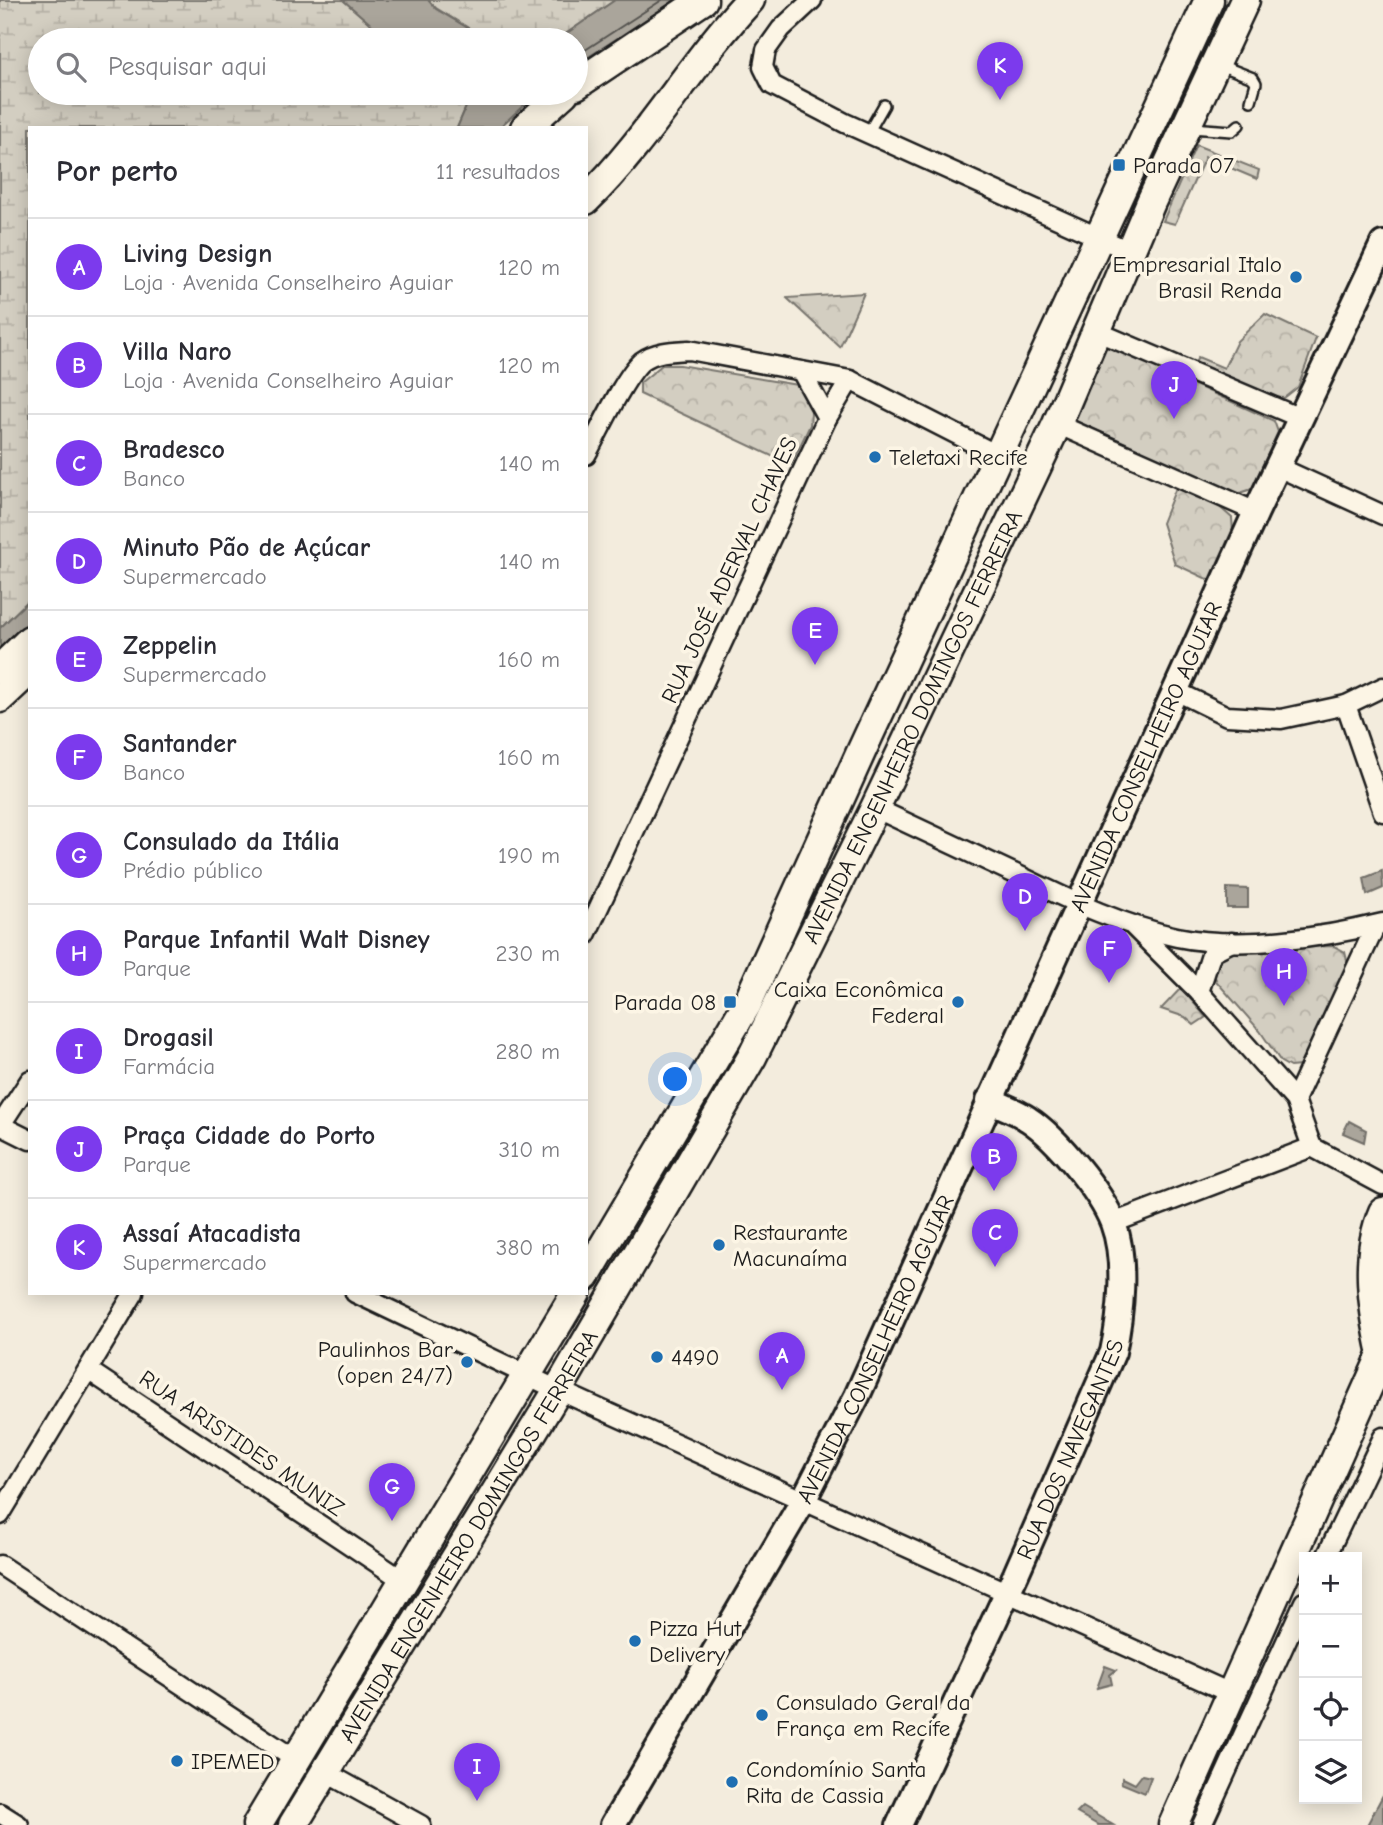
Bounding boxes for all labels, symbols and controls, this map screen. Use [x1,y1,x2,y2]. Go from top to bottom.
search box [28,28,588,105]
pin: K [977,42,1023,100]
icon: search [52,48,90,86]
text: Pesquisar aqui [108,52,267,82]
place label: Parada 07 [1133,152,1234,179]
text: Por perto [56,154,178,189]
marker: Parada 07 [1111,157,1127,173]
text: 11 resultados [436,158,560,185]
text: Living Design [123,239,272,269]
place label: Empresarial Italo Brasil Renda [1112,251,1282,304]
text: A [73,254,85,281]
text: 120 m [498,254,560,281]
text: Loja · Avenida Conselheiro Aguiar [123,269,453,296]
marker: Empresarial Italo Brasil Renda [1288,269,1304,285]
text: Villa Naro [123,337,232,367]
text: B [72,352,86,379]
text: 120 m [498,352,560,379]
pin: J [1151,361,1197,419]
text: Loja · Avenida Conselheiro Aguiar [123,367,453,394]
street label: RUA JOSÉ ADERVAL CHAVES [656,433,803,708]
text: Bradesco [123,435,225,465]
place label: Teletaxi Recife [889,444,1028,471]
marker: Teletaxi Recife [867,449,883,465]
text: C [72,450,86,477]
text: 140 m [499,450,560,477]
text: Banco [123,465,185,492]
street label: AVENIDA ENGENHEIRO DOMINGOS FERREIRA [795,507,1029,947]
text: Minuto Pão de Açúcar [123,533,370,563]
text: D [72,548,86,575]
text: 140 m [499,548,560,575]
text: Supermercado [123,563,267,590]
street label: AVENIDA CONSELHEIRO AGUIAR [1064,597,1228,917]
pin: E [792,607,838,665]
text: Zeppelin [123,631,217,661]
text: E [72,646,86,673]
text: 160 m [498,646,560,673]
text: Supermercado [123,661,267,688]
text: Santander [123,729,237,759]
text: F [72,744,86,771]
text: 160 m [498,744,560,771]
text: Banco [123,759,185,786]
text: Consulado da Itália [123,827,340,857]
text: G [71,842,87,869]
text: 190 m [498,842,560,869]
text: Prédio público [123,857,263,884]
pin: D [1002,873,1048,931]
text: Parque Infantil Walt Disney [123,925,430,955]
pin: F [1086,925,1132,983]
text: H [71,940,87,967]
text: 230 m [496,940,560,967]
pin: H [1261,948,1307,1006]
text: Parque [123,955,191,982]
place label: Caixa Econômica Federal [774,976,944,1029]
place label: Parada 08 [614,989,716,1016]
marker: Parada 08 [722,994,738,1010]
marker: Caixa Econômica Federal [950,994,966,1010]
text: Drogasil [123,1023,214,1053]
text: I [74,1038,84,1065]
text: 280 m [495,1038,560,1065]
text: Farmácia [123,1053,215,1080]
your location [658,1062,692,1096]
text: Praça Cidade do Porto [123,1121,375,1151]
pin: B [971,1133,1017,1191]
text: J [74,1136,84,1163]
text: 310 m [499,1136,560,1163]
text: Parque [123,1151,191,1178]
street label: AVENIDA CONSELHEIRO AGUIAR [791,1191,960,1508]
pin: C [972,1209,1018,1267]
text: Assaí Atacadista [123,1219,301,1249]
place label: Restaurante Macunaíma [733,1219,848,1272]
text: K [73,1234,85,1261]
text: 380 m [496,1234,560,1261]
marker: Restaurante Macunaíma [711,1237,727,1253]
text: Supermercado [123,1249,267,1276]
street label: AVENIDA ENGENHEIRO DOMINGOS FERREIRA [333,1324,603,1748]
pin: A [759,1332,805,1390]
place label: Paulinhos Bar (open 24/7) [318,1336,454,1389]
street label: RUA DOS NAVEGANTES [1011,1338,1129,1564]
place label: 4490 [671,1344,719,1371]
marker: 4490 [649,1349,665,1365]
marker: Paulinhos Bar (open 24/7) [459,1354,475,1370]
street label: RUA ARISTIDES MUNIZ [134,1365,349,1522]
pin: G [369,1463,415,1521]
map controls [1299,1552,1362,1804]
button: + [1299,1552,1362,1615]
place label: Pizza Hut Delivery [649,1615,742,1668]
button: − [1299,1615,1362,1678]
marker: Pizza Hut Delivery [627,1633,643,1649]
button: locate [1299,1678,1362,1741]
place label: Consulado Geral da França em Recife [776,1689,971,1742]
marker: Consulado Geral da França em Recife [754,1707,770,1723]
button: layers [1299,1741,1362,1804]
pin: I [454,1743,500,1801]
place label: IPEMED [191,1748,274,1775]
marker: IPEMED [169,1753,185,1769]
place label: Condomínio Santa Rita de Cassia [746,1756,926,1809]
marker: Condomínio Santa Rita de Cassia [724,1774,740,1790]

